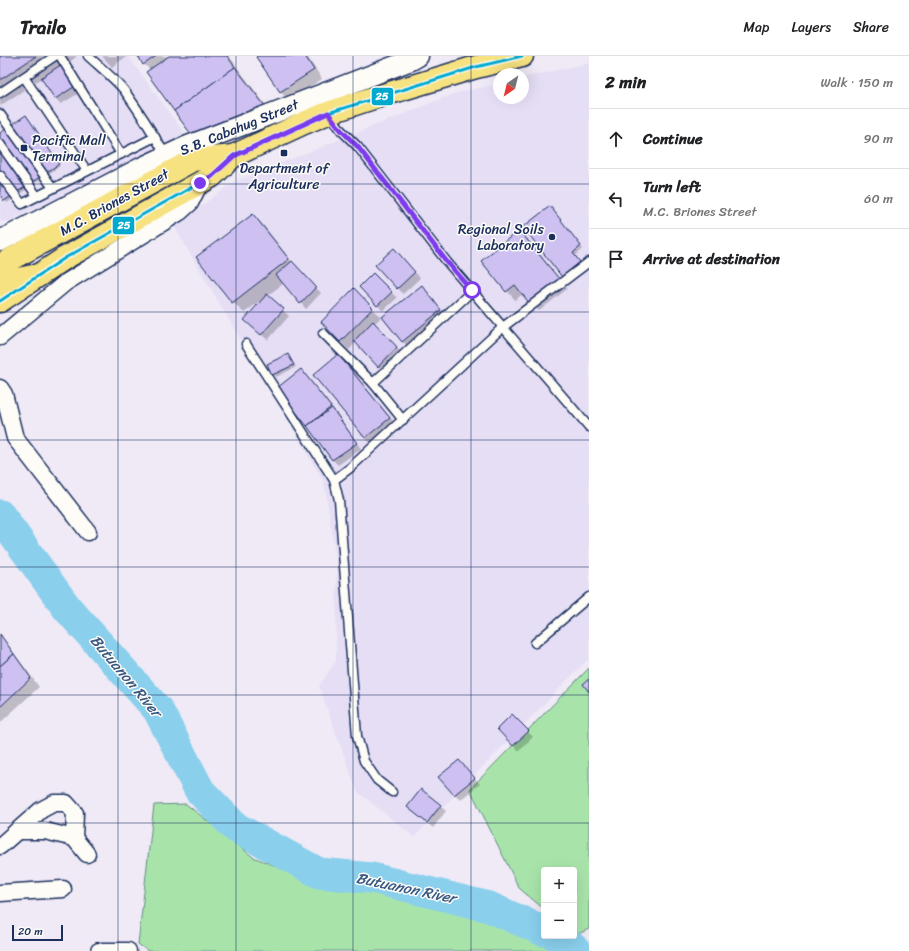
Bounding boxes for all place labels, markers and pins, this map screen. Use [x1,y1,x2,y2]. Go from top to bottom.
place label: Pacific Mall Terminal [32,128,107,169]
marker: Pacific Mall Terminal [19,143,29,153]
marker: Department of Agriculture [279,148,289,158]
place label: Department of Agriculture [239,156,330,197]
place label: Regional Soils Laboratory [458,217,545,258]
marker: Regional Soils Laboratory [547,232,557,242]

